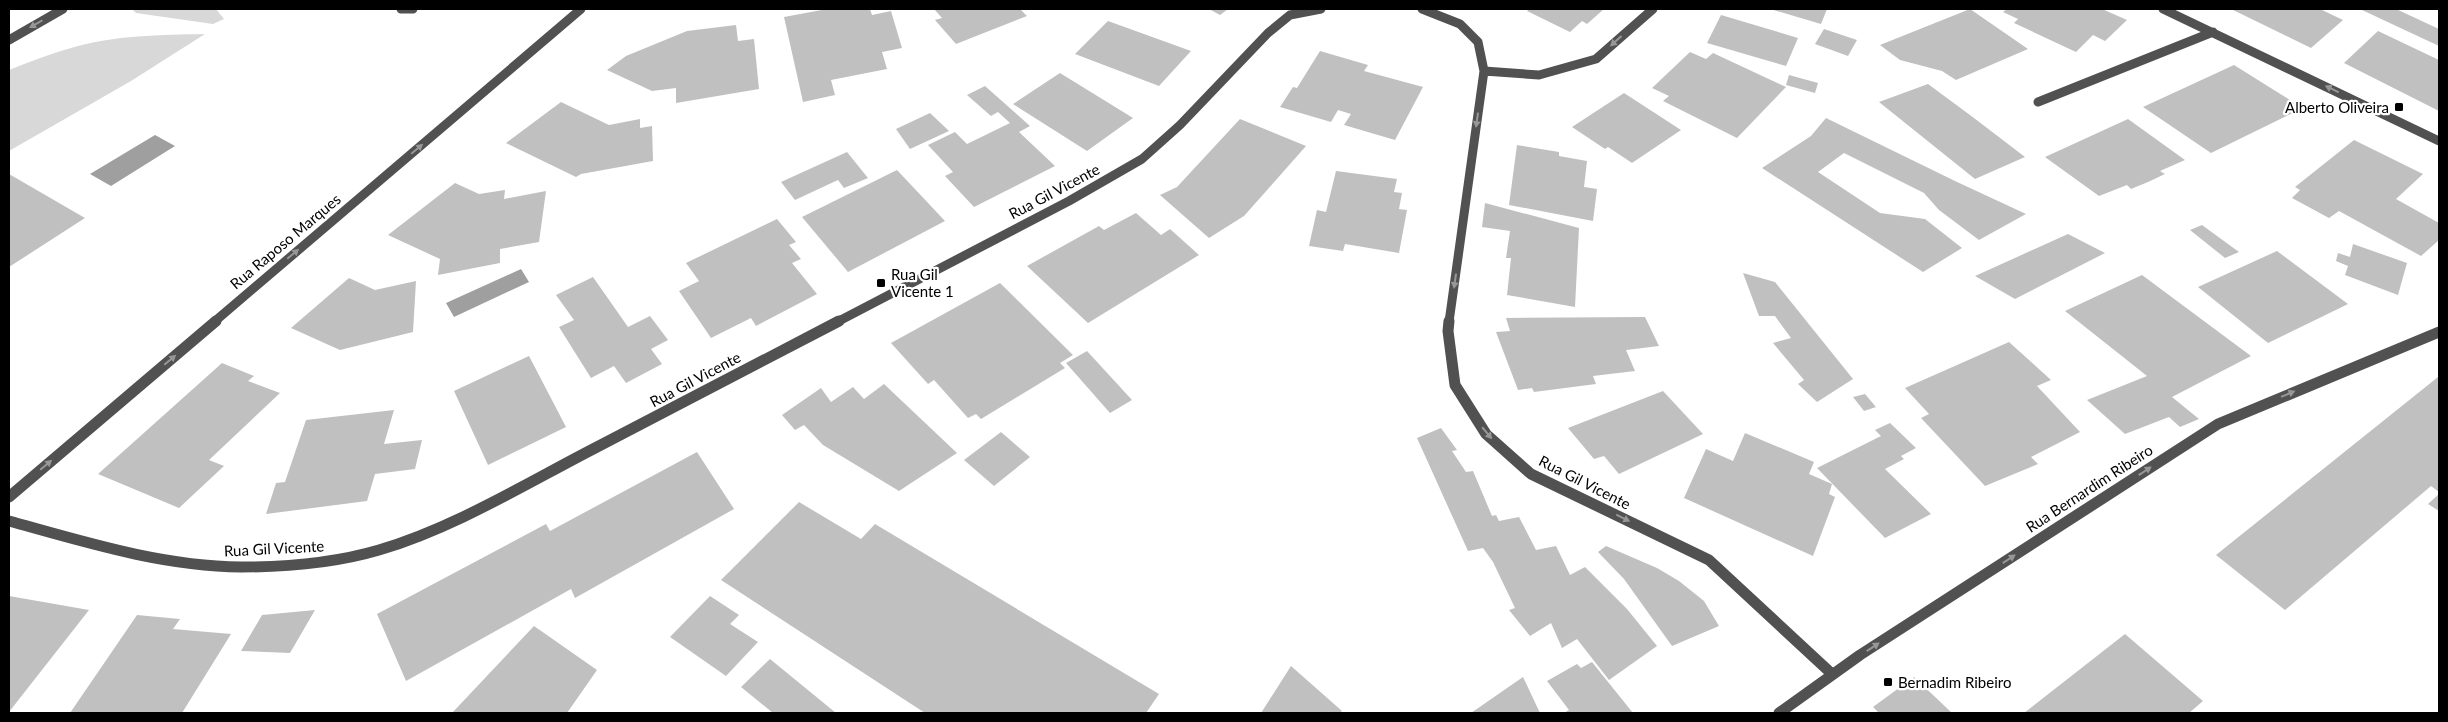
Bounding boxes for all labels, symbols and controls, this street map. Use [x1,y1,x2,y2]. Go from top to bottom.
one-way arrow [29,20,43,29]
one-way arrow [1611,35,1623,47]
one-way arrow [2325,85,2339,93]
place label: Alberto Oliveira [2285,98,2389,116]
marker: Alberto Oliveira [2393,101,2405,113]
one-way arrow [1473,112,1481,128]
one-way arrow [411,144,423,155]
street label: Rua Gil Vicente [1005,159,1103,222]
street label: Rua Raposo Marques [226,190,344,292]
one-way arrow [287,249,300,260]
place label: Rua Gil Vicente 1 [891,265,954,300]
one-way arrow [1451,273,1459,289]
marker: Rua Gil Vicente 1 [875,277,887,289]
street label: Rua Gil Vicente [646,347,744,410]
one-way arrow [163,354,176,365]
one-way arrow [2281,390,2295,398]
one-way arrow [1481,426,1492,439]
street label: Rua Bernardim Ribeiro [2022,440,2156,536]
street label: Rua Gil Vicente [1536,451,1634,513]
one-way arrow [39,459,51,471]
one-way arrow [2139,466,2152,475]
one-way arrow [1616,514,1630,522]
street label: Rua Gil Vicente [223,536,325,560]
one-way arrow [2002,554,2016,564]
one-way arrow [1866,642,1879,652]
place label: Bernadim Ribeiro [1898,673,2011,691]
marker: Bernadim Ribeiro [1882,676,1894,688]

